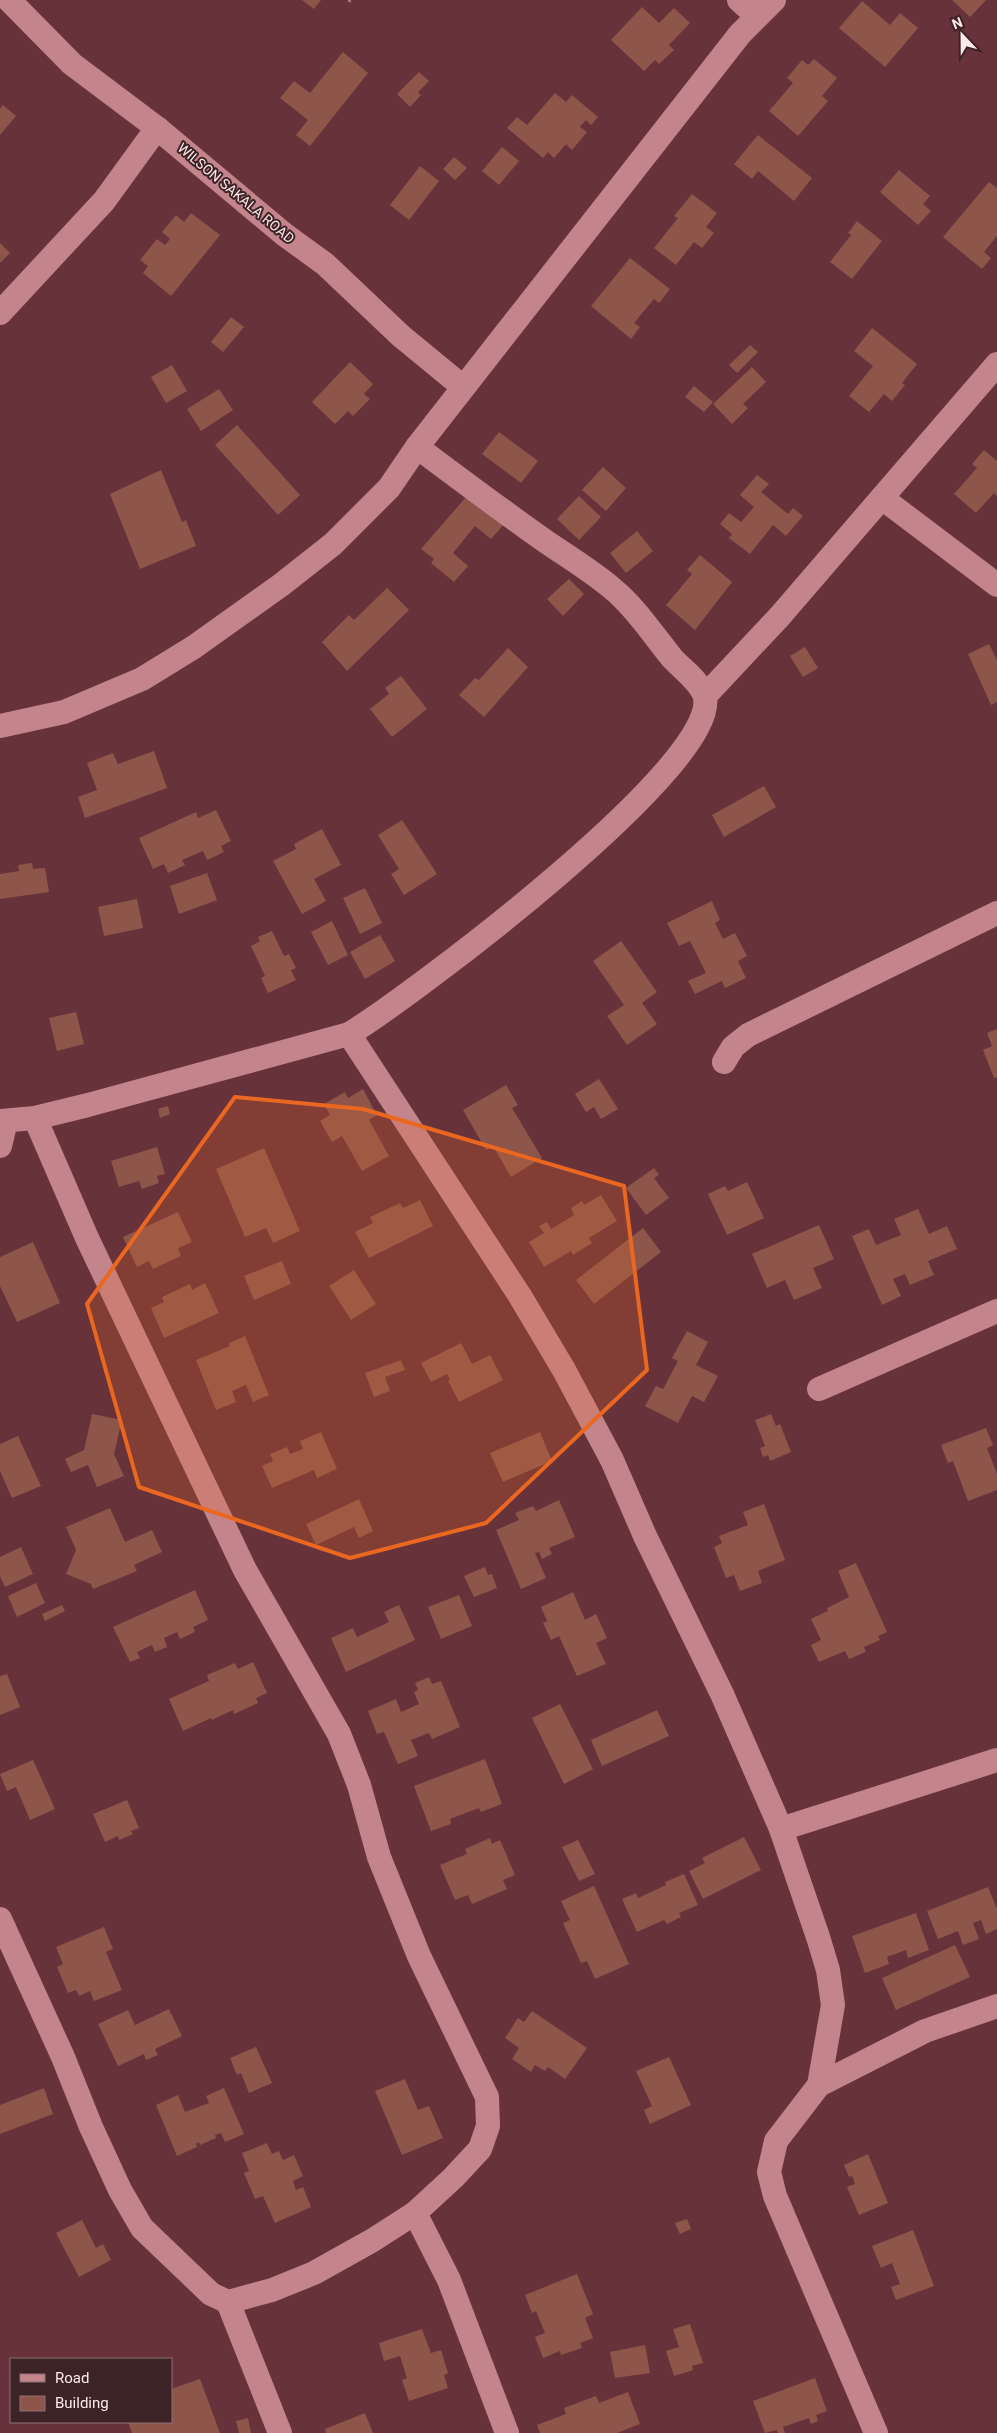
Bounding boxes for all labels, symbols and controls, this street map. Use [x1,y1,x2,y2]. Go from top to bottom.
north arrow [937,10,987,60]
text: N [950,14,965,32]
street label: WILSON SAKALA ROAD [174,140,298,246]
legend [10,2358,172,2423]
text: Road [55,2369,89,2387]
text: Building [55,2394,109,2412]

